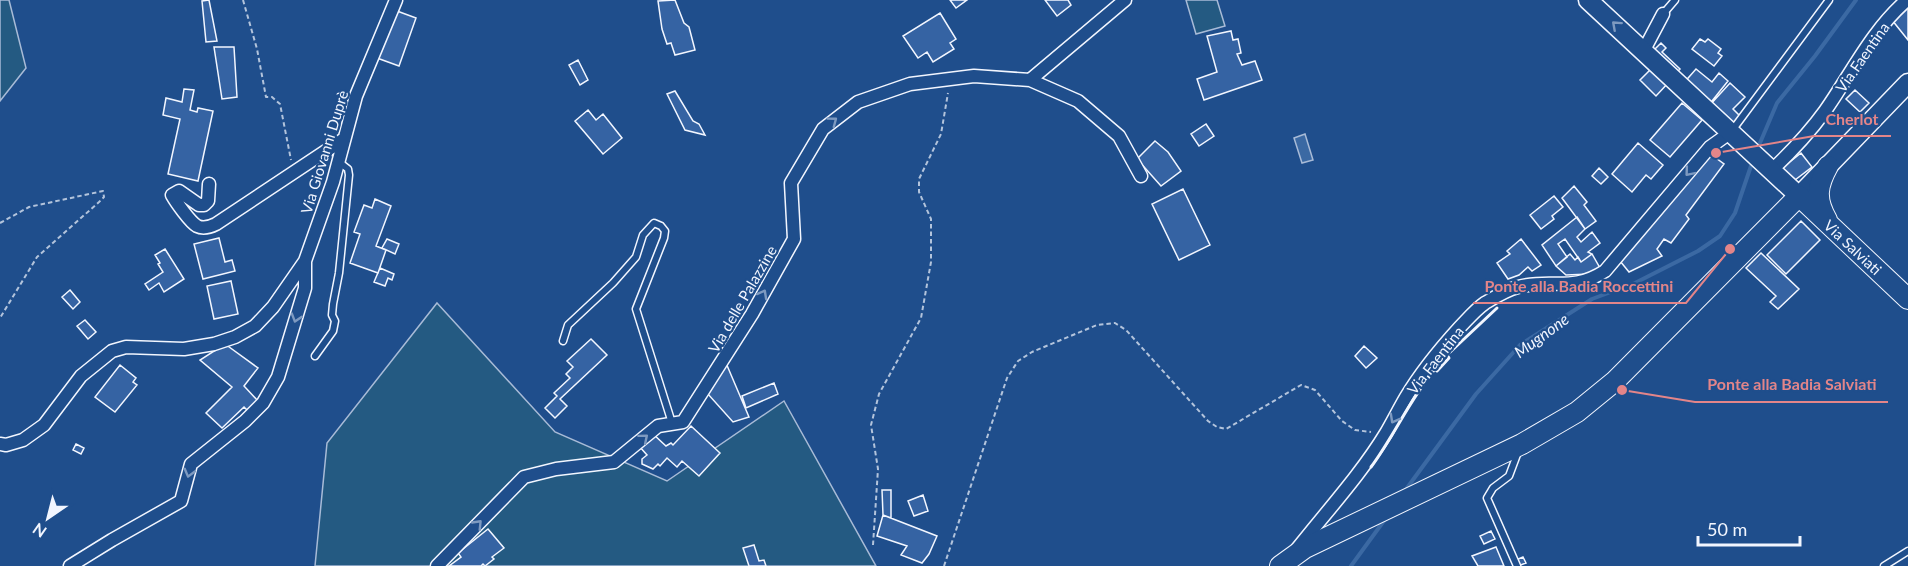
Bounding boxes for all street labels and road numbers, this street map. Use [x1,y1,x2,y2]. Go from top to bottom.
street label: Via Faentina [1831,19,1893,95]
street label: Via Giovanni Duprè [297,88,351,216]
street label: Via Salviati [1821,216,1885,278]
street label: Via delle Palazzine [704,242,780,356]
street label: Via Faentina [1403,322,1467,398]

